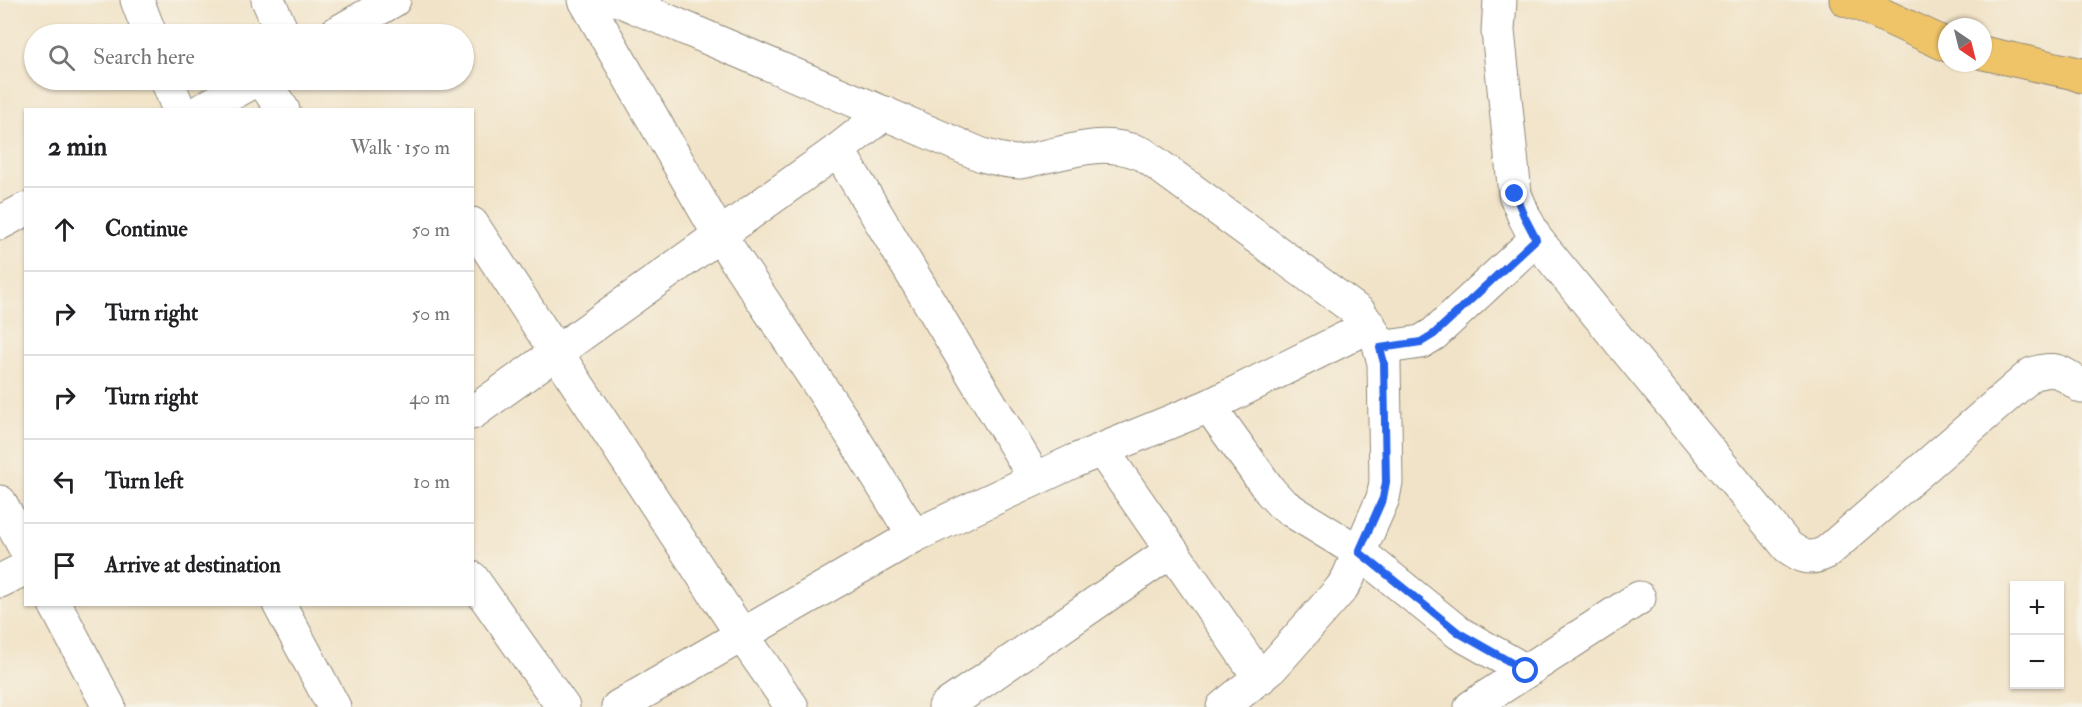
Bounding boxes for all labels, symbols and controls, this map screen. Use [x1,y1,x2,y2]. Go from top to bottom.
north arrow [1938,18,1992,72]
search box [24,24,474,90]
icon: search [45,41,78,74]
text: Search here [93,43,195,71]
text: 2 min [48,131,107,163]
text: Walk · 150 m [350,135,450,160]
route end [1501,180,1527,206]
icon: ahead [48,213,81,246]
text: Continue [105,215,188,243]
text: 50 m [411,217,450,242]
icon: right [48,297,81,330]
text: Turn right [105,299,198,327]
text: 50 m [411,301,450,326]
icon: right [48,381,81,414]
text: Turn right [105,383,198,411]
text: 40 m [409,385,450,410]
icon: left [48,465,81,498]
text: Turn left [105,467,184,495]
text: 10 m [413,469,450,494]
icon: arrive [48,549,81,582]
text: Arrive at destination [105,551,281,579]
map controls [2010,581,2064,689]
button: + [2010,581,2064,635]
button: − [2010,635,2064,689]
route start [1512,657,1538,683]

